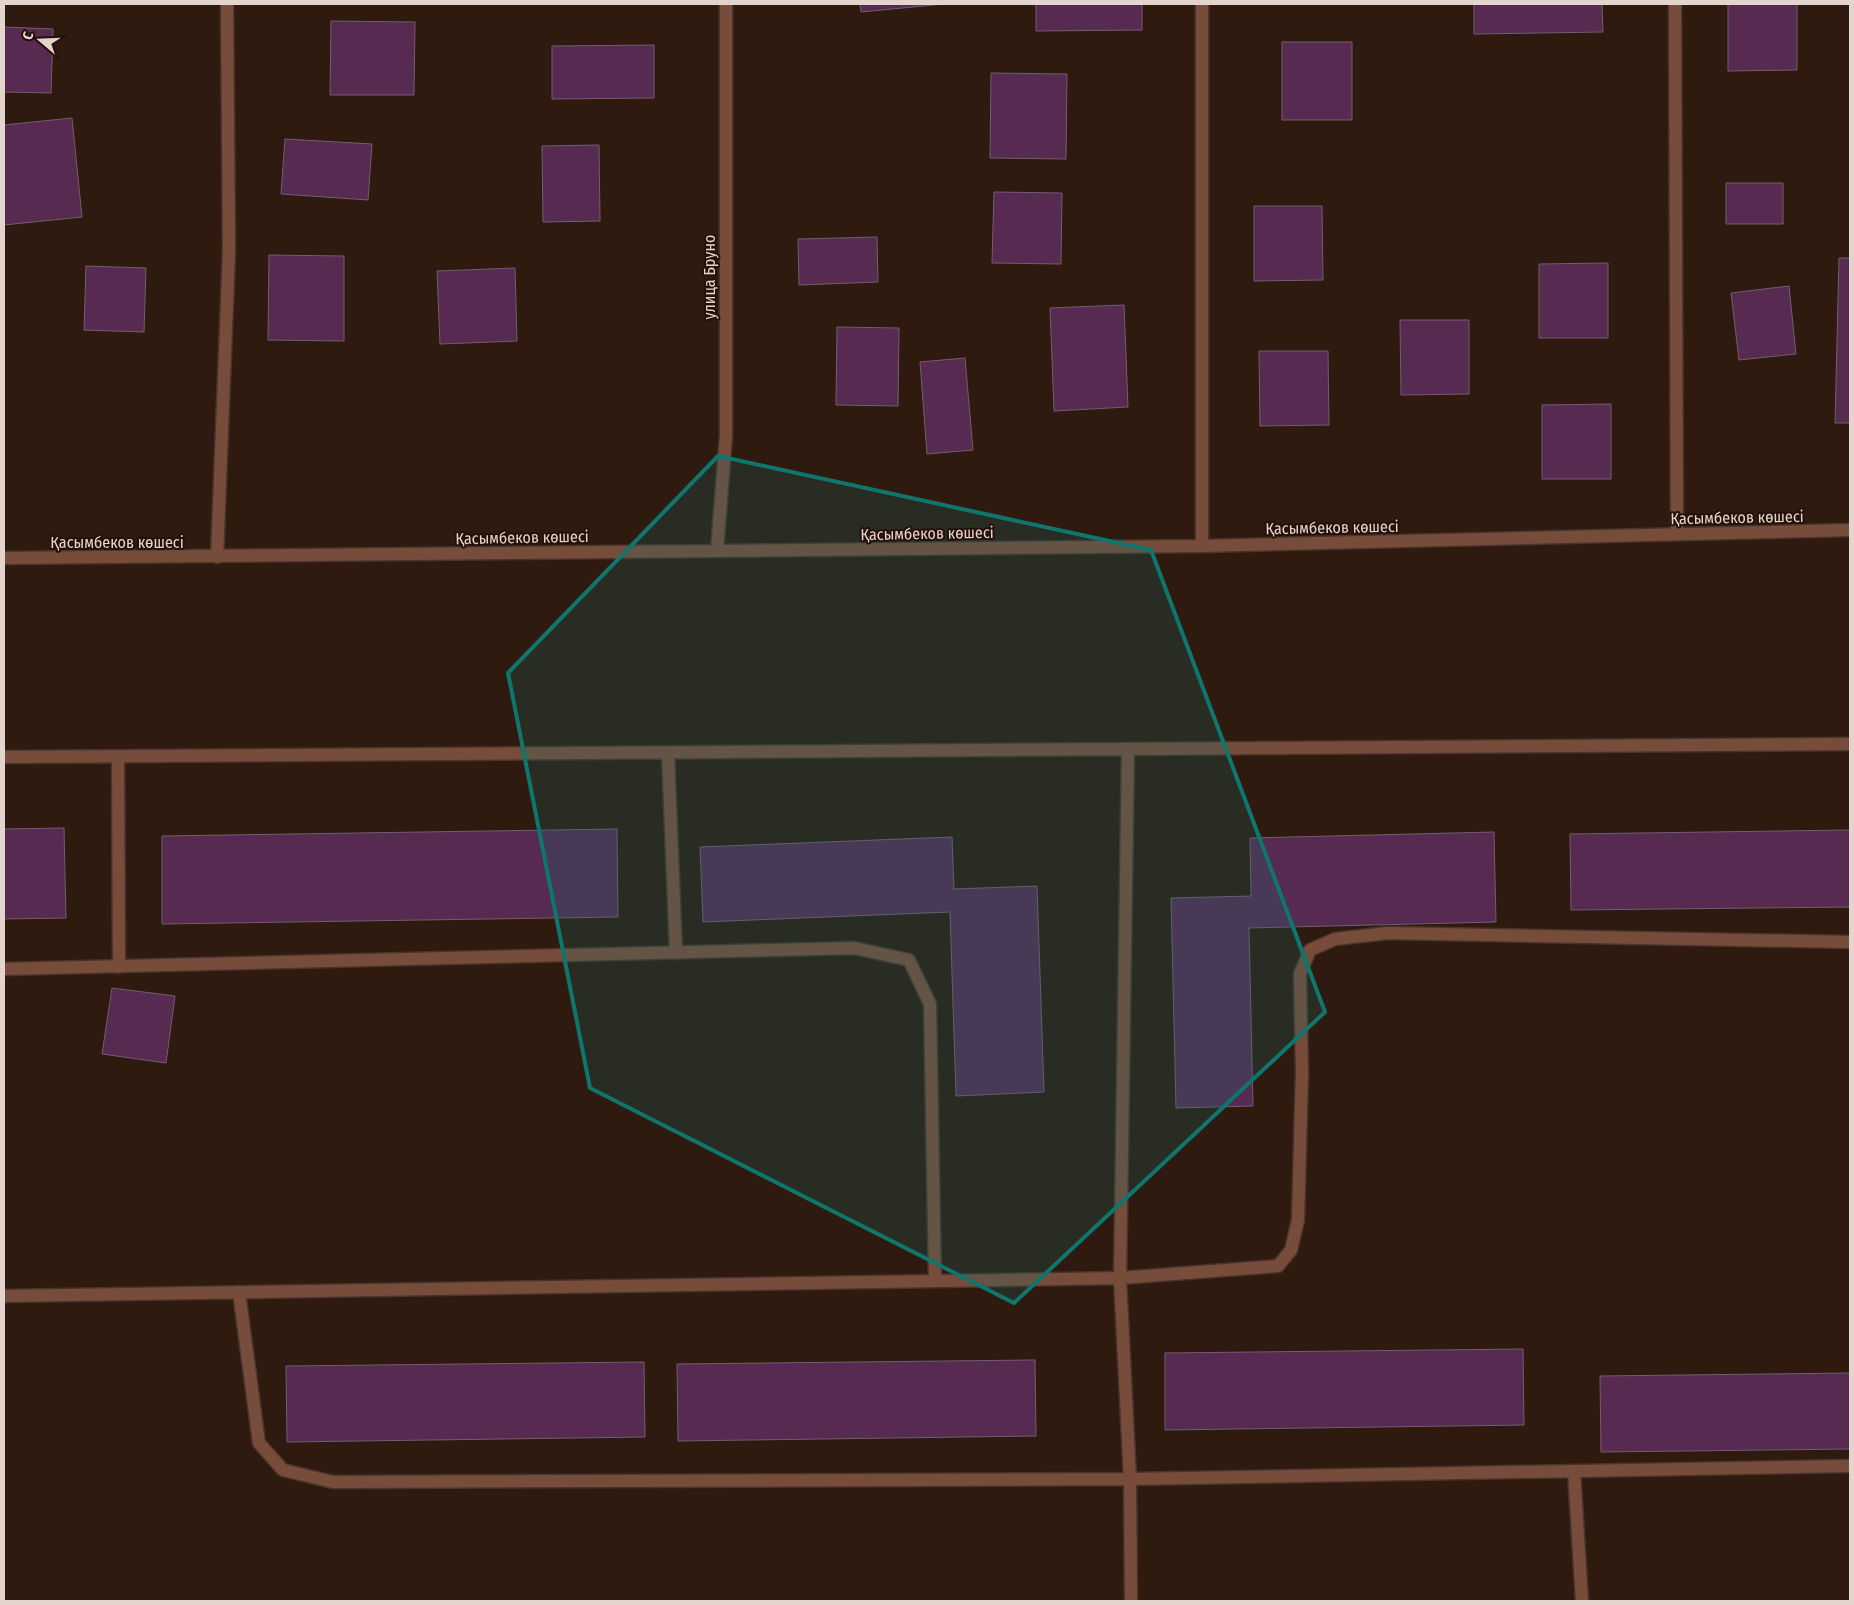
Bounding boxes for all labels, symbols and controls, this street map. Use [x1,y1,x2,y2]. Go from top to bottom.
north arrow [15,15,65,65]
text: С [19,29,38,42]
street label: улица Бруно [700,235,719,319]
street label: Қасымбеков көшесі [1670,507,1804,528]
street label: Қасымбеков көшесі [1265,517,1399,538]
street label: Қасымбеков көшесі [860,523,994,544]
street label: Қасымбеков көшесі [455,527,589,548]
street label: Қасымбеков көшесі [50,533,184,552]

